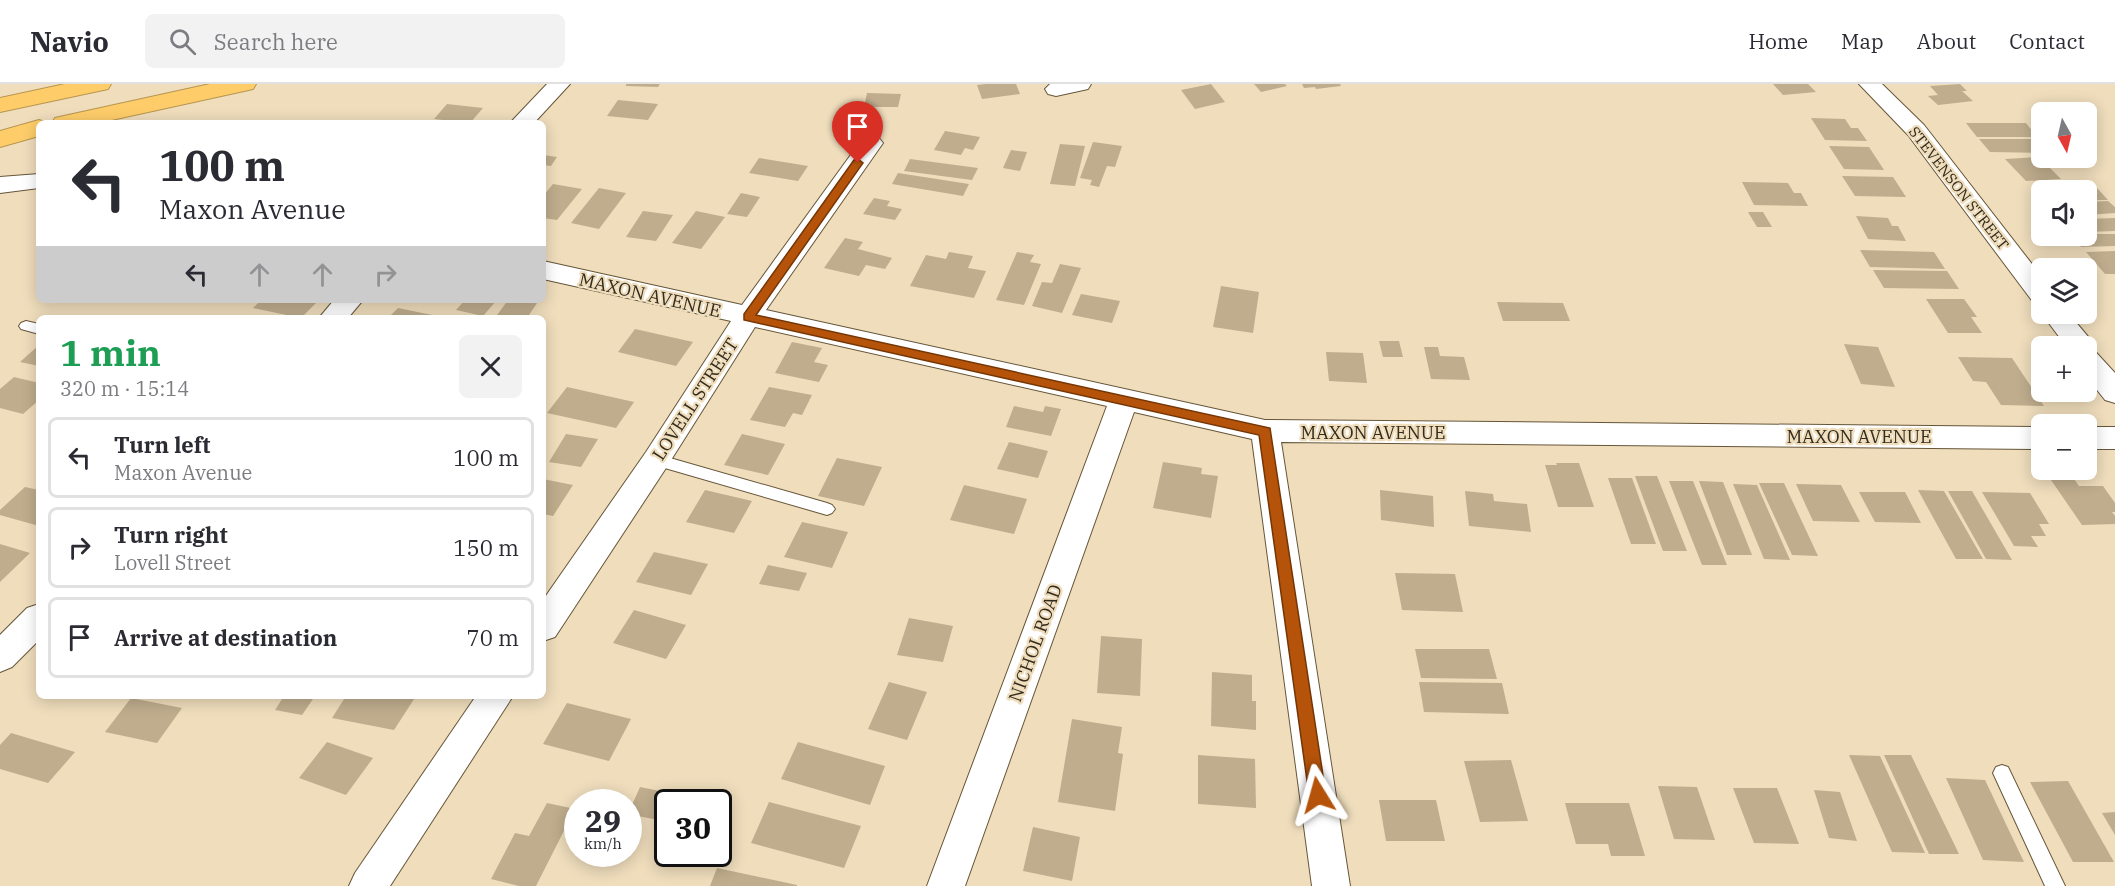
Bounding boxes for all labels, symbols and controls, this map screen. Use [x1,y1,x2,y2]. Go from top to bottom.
search box [145,14,565,68]
text: Navio [30,23,109,60]
icon: search [166,25,199,58]
text: Search here [214,27,338,56]
text: Home [1748,27,1808,55]
text: Map [1841,27,1884,55]
text: About [1917,27,1976,55]
text: Contact [2009,27,2085,55]
pin [832,101,883,163]
north arrow [2031,102,2097,168]
map controls [2031,102,2097,480]
icon: arrive [841,110,874,143]
street label: STEVENSON STREET [1905,123,2013,254]
text: 100 m [159,138,285,193]
icon: left [60,144,138,222]
button: sound [2031,180,2097,246]
text: Maxon Avenue [159,191,346,226]
icon: left [180,258,213,291]
icon: ahead [243,258,276,291]
icon: ahead [306,258,339,291]
icon: right [369,258,402,291]
button: layers [2031,258,2097,324]
street label: MAXON AVENUE [577,267,723,323]
text: 1 min [60,329,161,376]
street label: LOVELL STREET [647,333,743,464]
button: close [459,335,522,398]
button: + [2031,336,2097,402]
text: 320 m · 15:14 [60,375,189,402]
button: − [2031,414,2097,480]
street label: MAXON AVENUE [1301,421,1445,444]
street label: MAXON AVENUE [1787,425,1931,448]
text: Turn left [114,430,210,459]
icon: left [63,441,96,474]
text: 100 m [453,443,519,472]
text: Maxon Avenue [114,459,252,486]
text: Turn right [114,520,228,549]
icon: right [63,531,96,564]
text: 150 m [453,533,519,562]
text: Lovell Street [114,549,231,576]
street label: NICHOL ROAD [1003,581,1067,705]
icon: arrive [63,621,96,654]
text: Arrive at destination [114,623,337,652]
text: 70 m [467,623,519,652]
position arrow [1286,763,1350,827]
speed limit sign: 30 [654,789,732,867]
text: 29 [585,801,621,840]
text: km/h [584,834,622,853]

